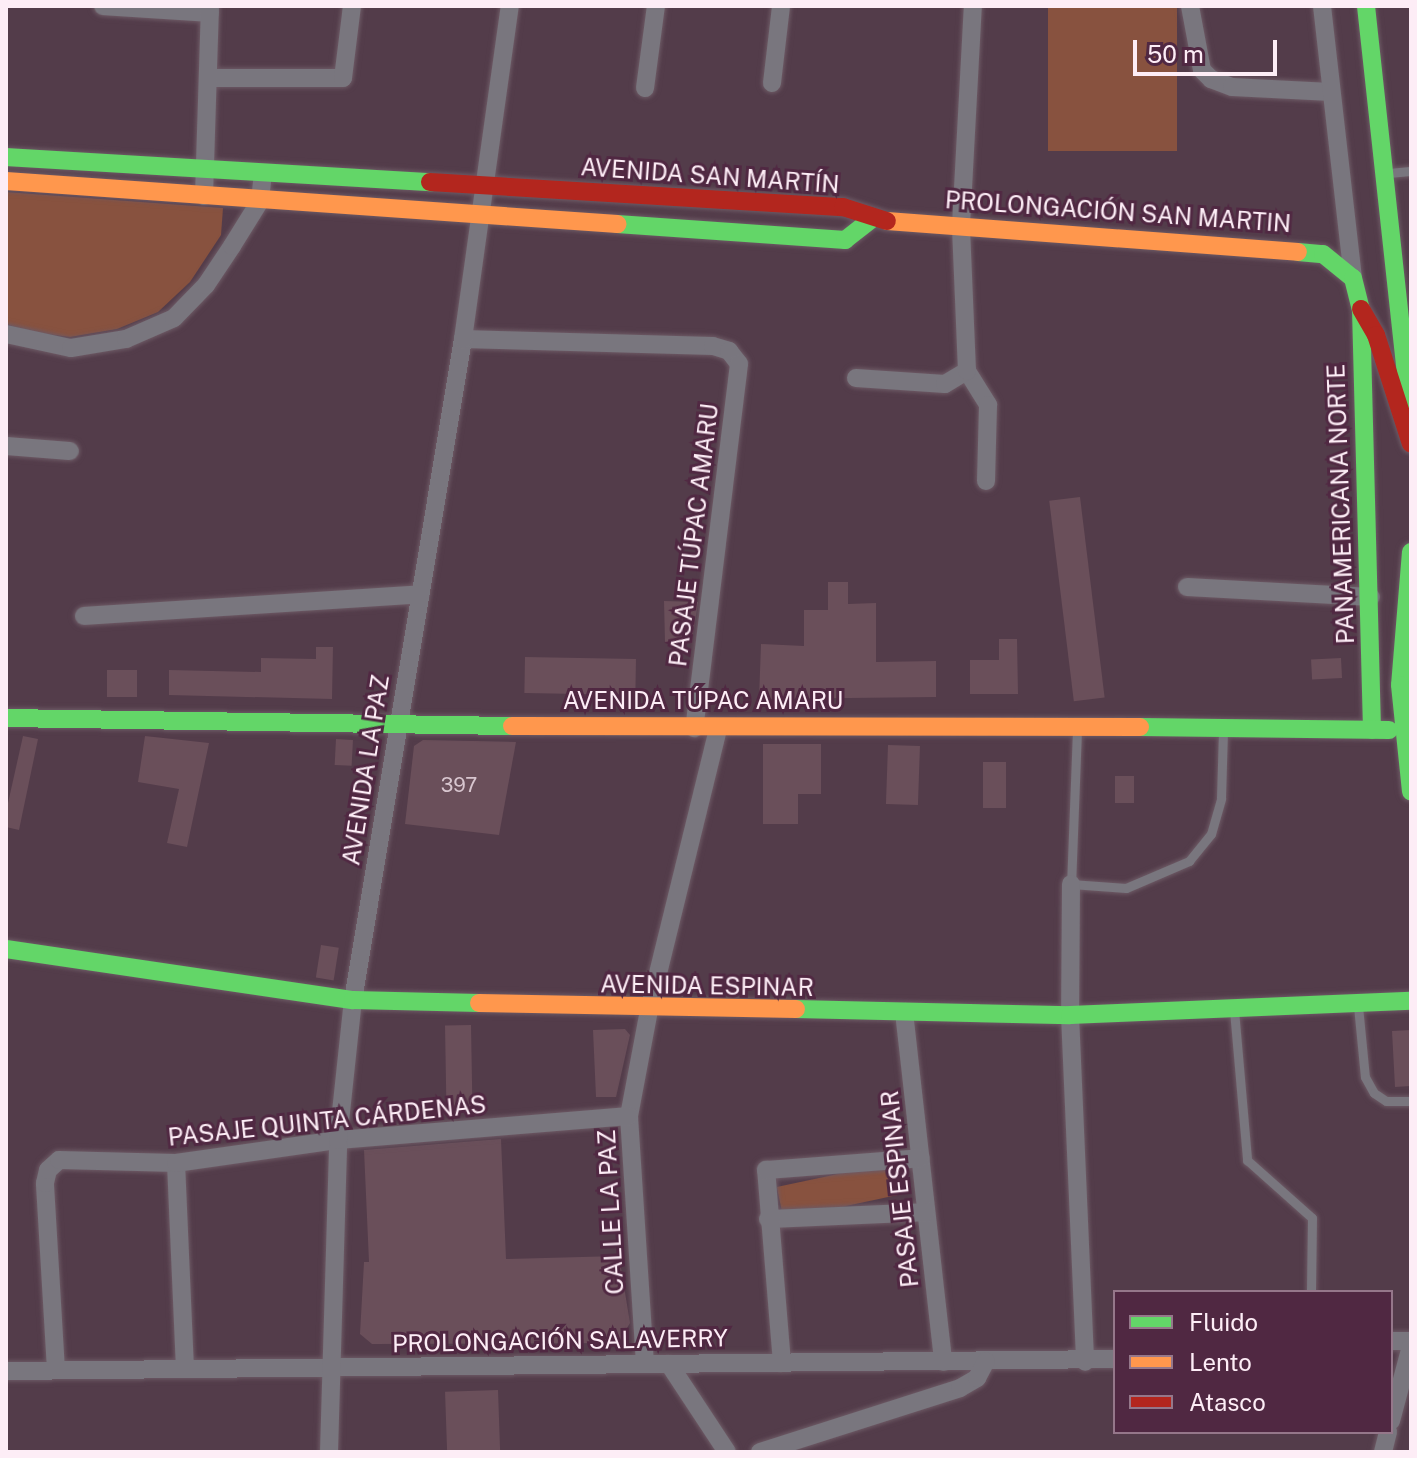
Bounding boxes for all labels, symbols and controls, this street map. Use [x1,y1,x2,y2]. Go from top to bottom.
scale bar [1137,24,1281,74]
text: 50 m [1147,40,1204,68]
street label: AVENIDA SAN MARTÍN [580,153,840,199]
street label: PROLONGACIÓN SAN MARTIN [944,186,1292,238]
street label: PANAMERICANA NORTE [1322,363,1360,645]
street label: PASAJE TÚPAC AMARU [664,402,724,668]
street label: AVENIDA LA PAZ [337,673,395,867]
street label: AVENIDA TÚPAC AMARU [563,687,843,715]
house number: 397 [441,773,477,797]
street label: AVENIDA ESPINAR [600,970,814,1002]
street label: PASAJE ESPINAR [875,1089,925,1289]
street label: PASAJE QUINTA CÁRDENAS [166,1090,488,1152]
street label: CALLE LA PAZ [592,1129,630,1295]
legend [1113,1290,1393,1434]
text: Fluido [1189,1308,1258,1336]
street label: PROLONGACIÓN SALAVERRY [392,1324,728,1358]
text: Lento [1189,1348,1252,1376]
text: Atasco [1189,1388,1266,1416]

